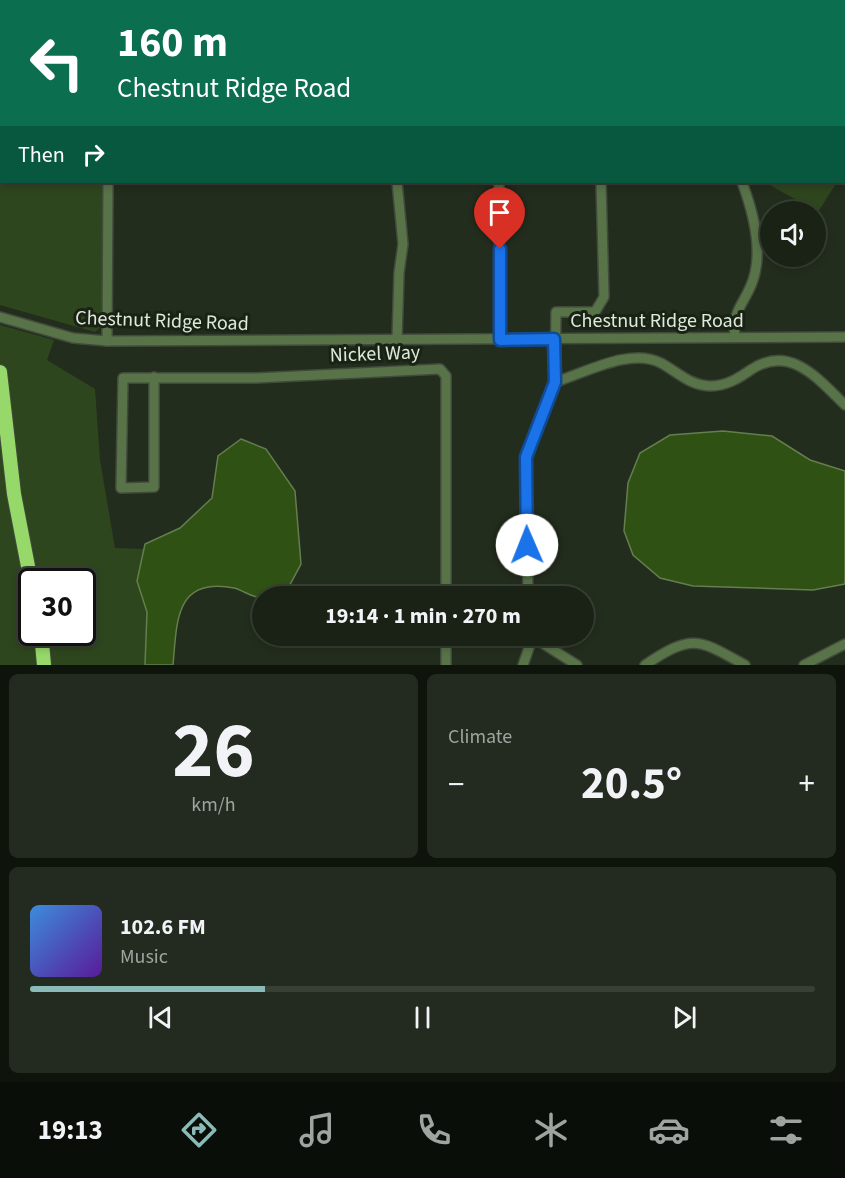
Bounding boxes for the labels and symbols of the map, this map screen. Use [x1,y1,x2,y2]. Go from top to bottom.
pin [474,187,525,249]
street label: Chestnut Ridge Road [75,304,249,338]
street label: Chestnut Ridge Road [570,307,744,335]
street label: Nickel Way [329,338,421,370]
position arrow [495,513,559,577]
speed limit sign: 30 [18,568,96,646]

